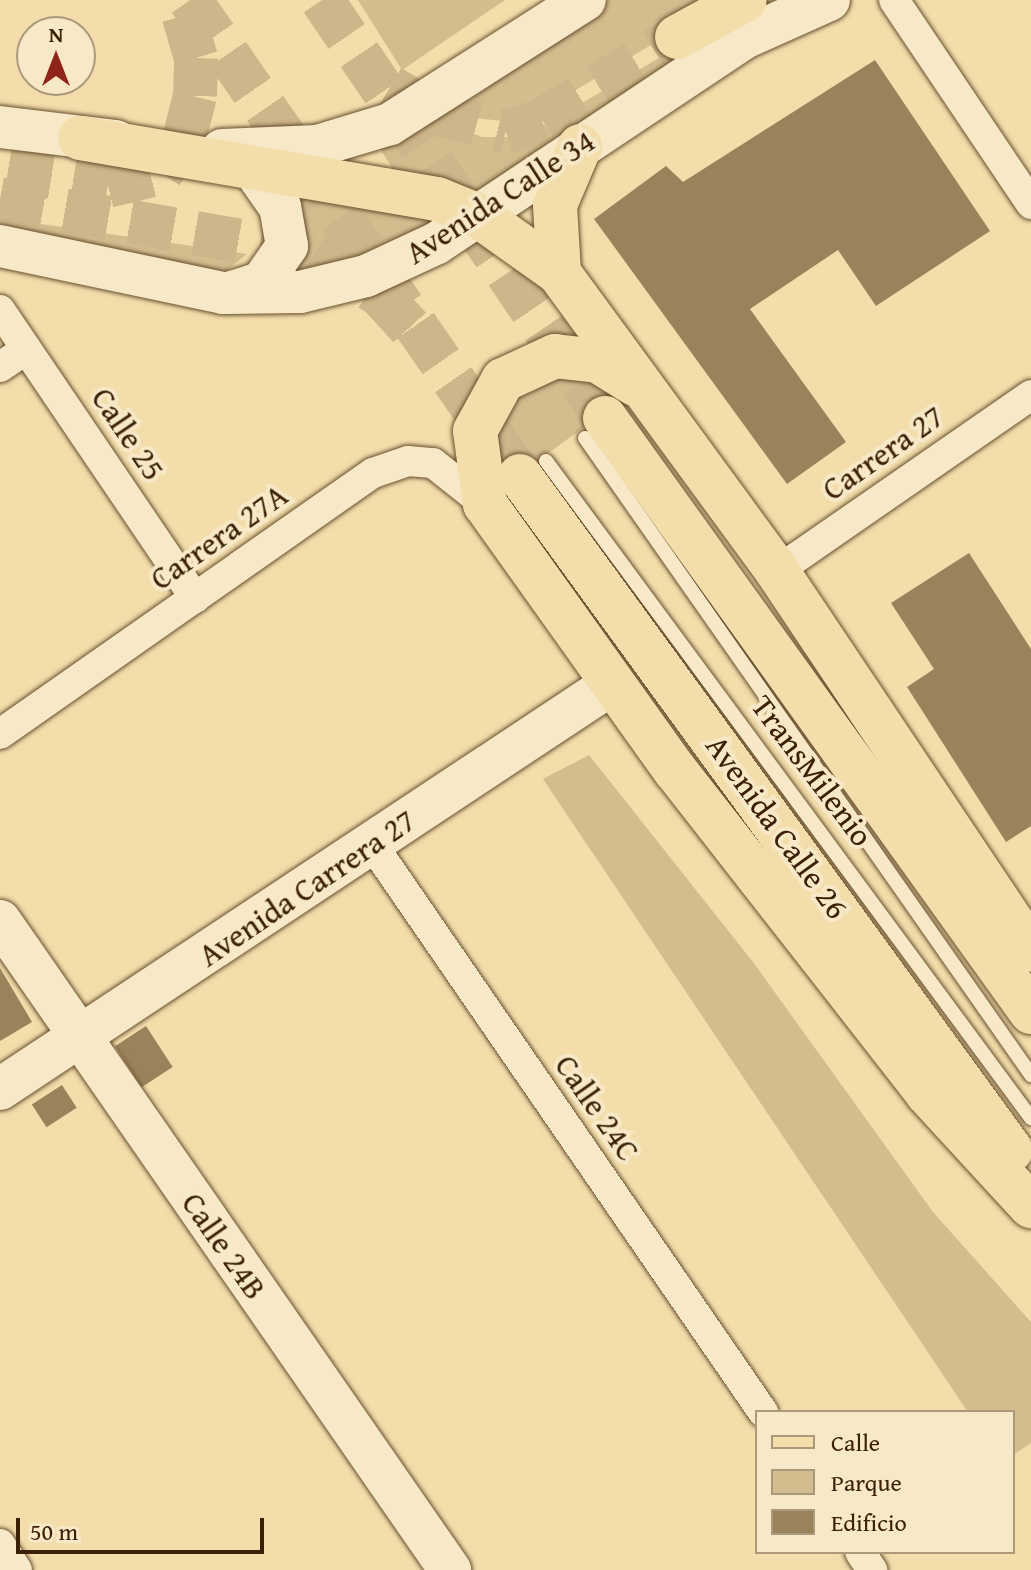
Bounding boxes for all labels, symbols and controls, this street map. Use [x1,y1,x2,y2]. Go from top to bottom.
north arrow [16,16,96,96]
text: N [49,18,63,50]
street label: Avenida Calle 34 [398,122,602,272]
street label: Calle 25 [83,380,173,488]
street label: Carrera 27 [815,397,951,509]
street label: Carrera 27A [143,476,295,598]
street label: TransMilenio [743,688,881,854]
street label: Avenida Calle 26 [698,728,856,926]
street label: Avenida Carrera 27 [191,801,423,975]
street label: Calle 24C [547,1048,647,1168]
street label: Calle 24B [173,1185,275,1307]
legend [755,1410,1015,1554]
text: Calle [831,1425,880,1460]
text: Parque [831,1465,902,1500]
scale bar [20,1502,268,1552]
text: Edificio [831,1505,907,1540]
text: 50 m [30,1514,78,1549]

